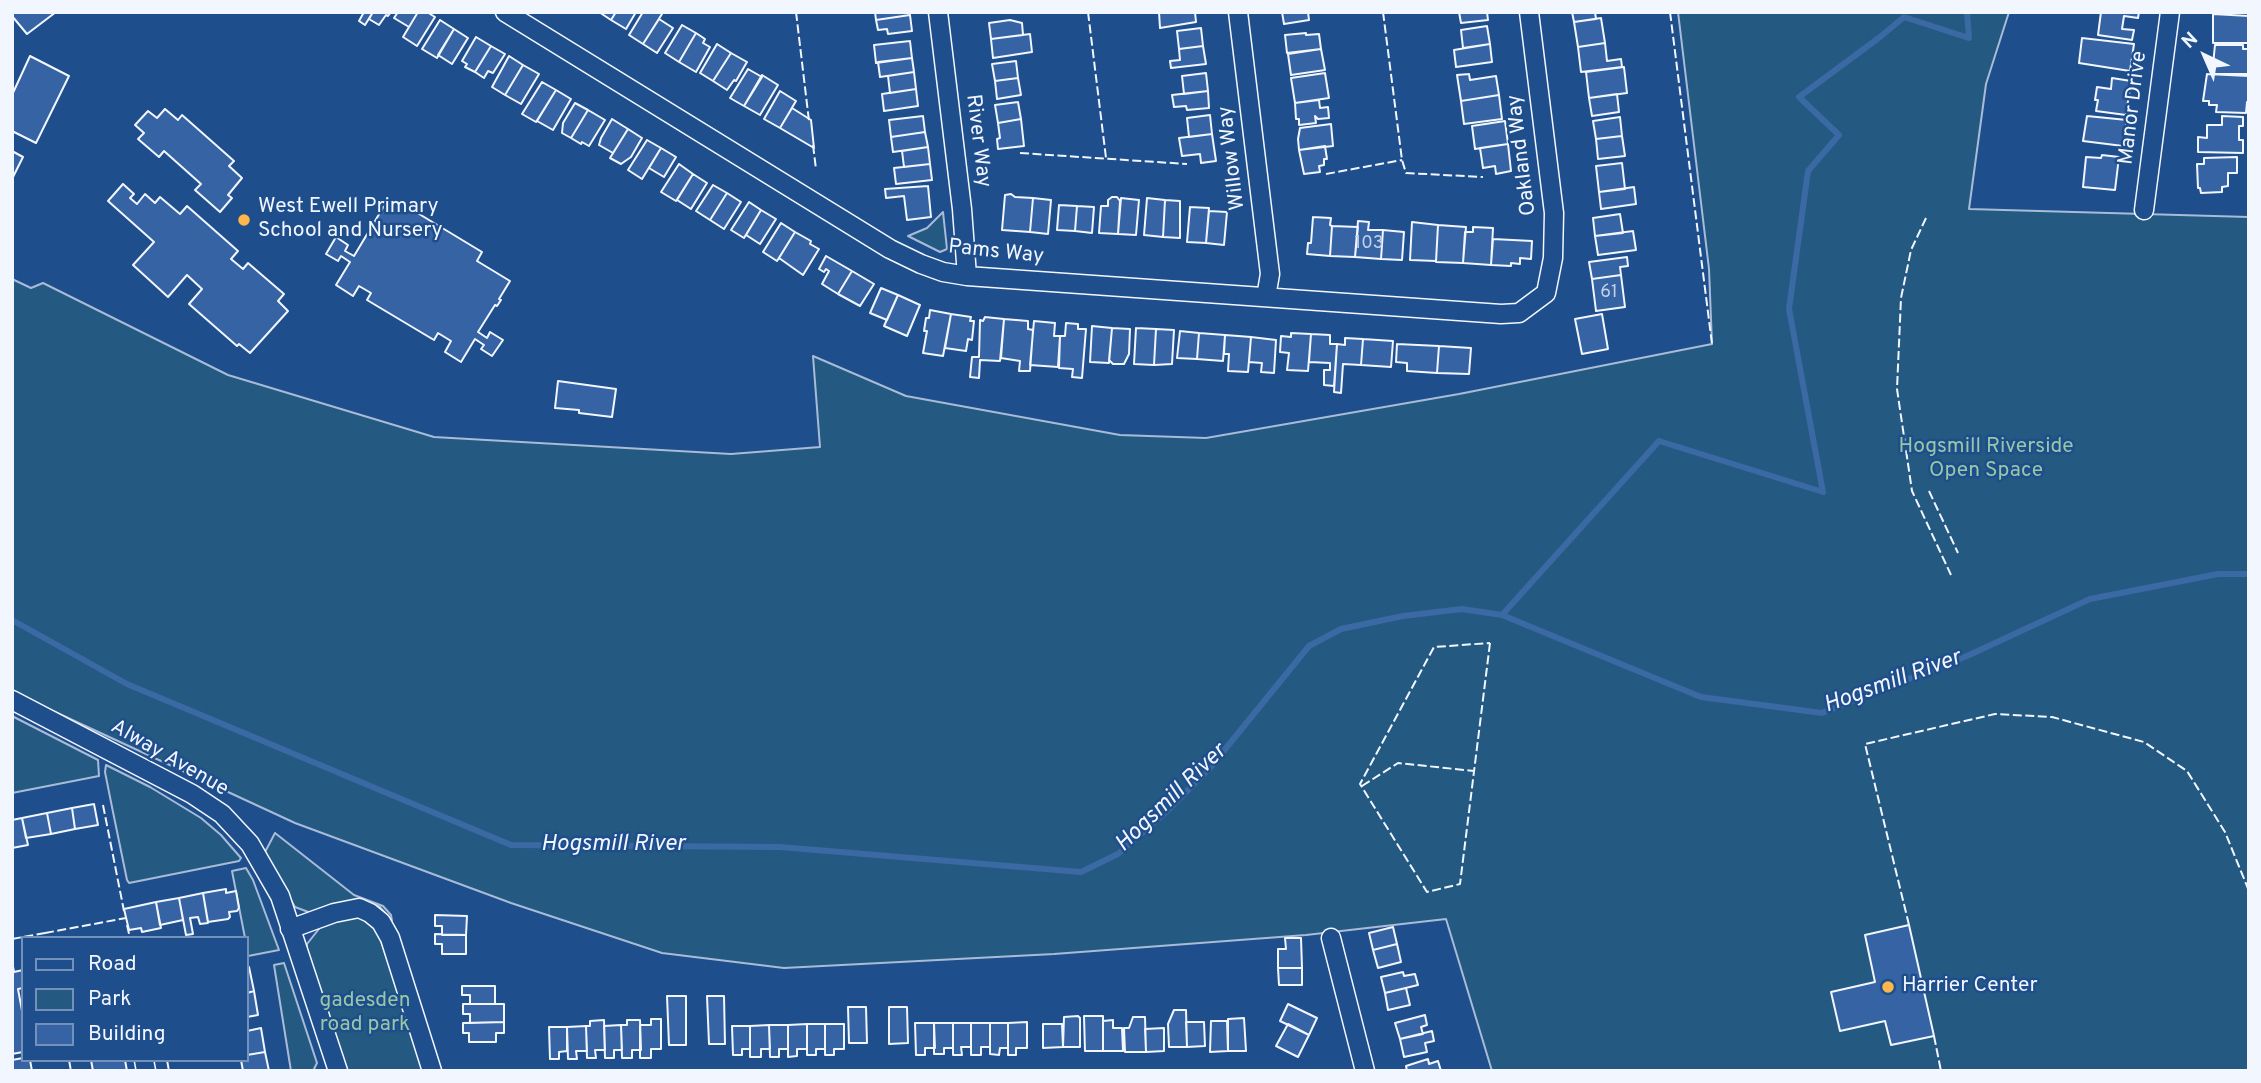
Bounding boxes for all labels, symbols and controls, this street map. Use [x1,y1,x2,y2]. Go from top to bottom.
north arrow [2170,21,2240,91]
text: N [2177,28,2204,54]
street label: Manor Drive [2115,50,2153,166]
street label: River Way [959,93,995,189]
street label: Oakland Way [1503,93,1543,217]
street label: Willow Way [1214,105,1252,211]
place label: West Ewell Primary School and Nursery [258,195,443,245]
marker: West Ewell Primary School and Nursery [236,212,252,228]
house number: 103 [1354,233,1384,255]
street label: Pams Way [947,235,1045,271]
house number: 61 [1600,282,1618,304]
park label: Hogsmill Riverside Open Space [1898,435,2074,485]
water label: Hogsmill River [1821,645,1965,721]
street label: Alway Avenue [106,715,232,803]
water label: Hogsmill River [1111,739,1233,859]
water label: Hogsmill River [541,831,685,859]
legend [21,936,248,1062]
text: Road [88,951,137,978]
place label: Harrier Center [1902,974,2038,1000]
marker: Harrier Center [1880,979,1896,995]
text: Park [88,986,131,1013]
park label: gadesden road park [320,989,410,1039]
text: Building [88,1021,166,1048]

